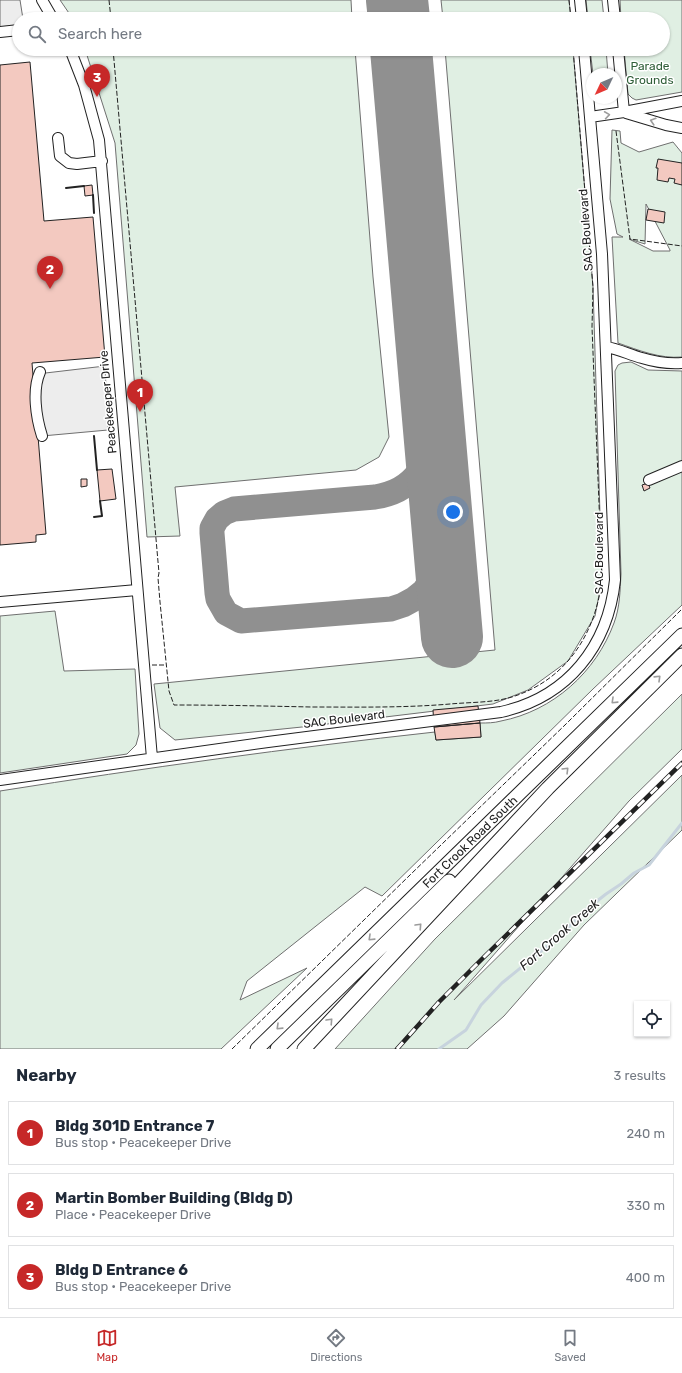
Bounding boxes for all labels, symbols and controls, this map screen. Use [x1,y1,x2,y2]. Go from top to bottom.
search box [12,12,670,56]
icon: search [26,23,48,45]
text: Search here [58,25,142,43]
park label: Parade Grounds [626,59,674,87]
pin: 3 [84,64,110,97]
north arrow [586,68,622,104]
one-way arrow [604,111,610,120]
one-way arrow [649,117,656,126]
street label: SAC Boulevard [576,188,596,272]
pin: 2 [37,256,63,289]
street label: Peacekeeper Drive [96,350,119,454]
pin: 1 [127,379,153,412]
your location [443,502,463,522]
street label: SAC Boulevard [592,512,606,594]
one-way arrow [653,675,661,683]
one-way arrow [611,696,619,704]
street label: SAC Boulevard [302,707,386,731]
one-way arrow [561,767,569,775]
street label: Fort Crook Road South [420,793,520,891]
water label: Fort Crook Creek [516,895,603,973]
one-way arrow [414,923,421,930]
one-way arrow [368,934,376,941]
map controls [634,1001,670,1037]
button: locate [634,1001,670,1037]
one-way arrow [326,1018,333,1026]
one-way arrow [276,1023,284,1030]
text: Nearby [16,1065,77,1085]
text: 3 results [614,1068,666,1083]
text: Bldg 301D Entrance 7 [55,1117,214,1135]
text: 1 [27,1126,33,1141]
text: 240 m [626,1126,665,1141]
text: Bus stop · Peacekeeper Drive [55,1135,231,1150]
text: Martin Bomber Building (Bldg D) [55,1189,293,1207]
text: 2 [26,1198,34,1213]
text: 330 m [626,1198,665,1213]
text: Place · Peacekeeper Drive [55,1207,211,1222]
text: Bldg D Entrance 6 [55,1261,188,1279]
text: 3 [26,1270,34,1285]
text: 400 m [626,1270,665,1285]
text: Bus stop · Peacekeeper Drive [55,1279,231,1294]
tab: Map [96,1327,118,1364]
tab: Directions [310,1327,362,1364]
tab: Saved [555,1327,586,1364]

